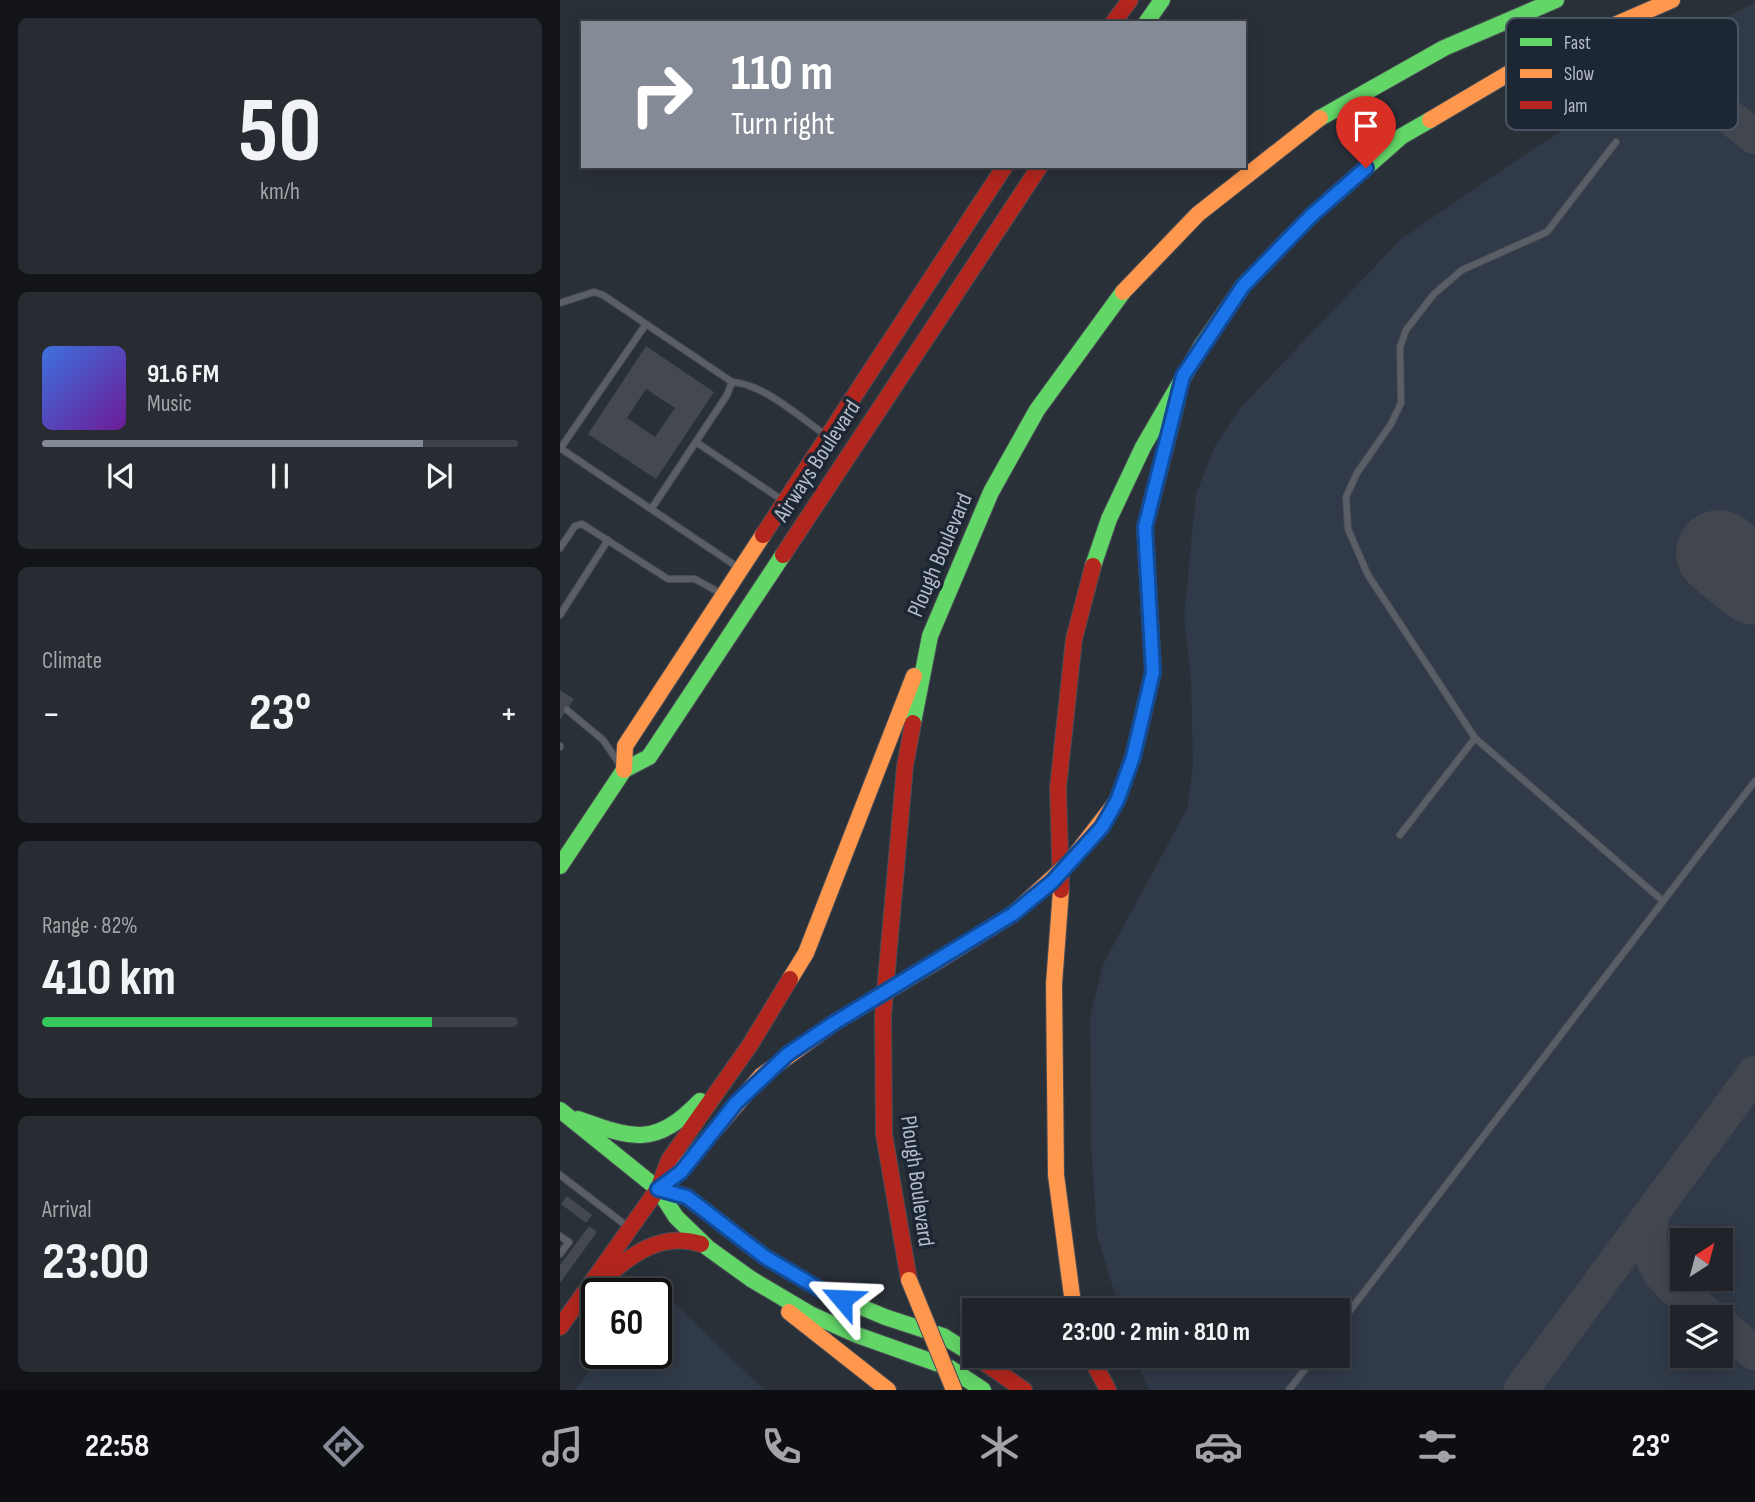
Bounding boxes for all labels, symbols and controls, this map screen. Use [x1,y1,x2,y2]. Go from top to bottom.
legend [1506,18,1738,130]
text: Fast [1564,32,1591,55]
text: 110 m [731,45,833,104]
icon: right [616,49,707,140]
text: Slow [1564,63,1594,86]
text: 50 [238,78,322,187]
text: Jam [1563,95,1587,118]
pin [1336,96,1396,168]
text: Turn right [731,105,835,144]
icon: arrive [1347,107,1385,145]
text: km/h [260,178,300,206]
text: 91.6 FM [147,359,219,390]
text: Music [147,390,192,418]
street label: Airways Boulevard [767,395,867,528]
icon: previous [102,457,140,495]
icon: pause [261,457,299,495]
icon: next [420,457,458,495]
street label: Plough Boulevard [901,489,979,621]
text: Climate [42,647,102,675]
text: 23° [249,682,311,745]
text: − [42,692,61,737]
text: + [499,692,518,737]
text: Range · 82% [42,912,138,940]
text: 410 km [42,947,176,1010]
street label: Plough Boulevard [894,1114,940,1248]
text: Arrival [42,1196,91,1224]
north arrow [1670,1228,1732,1292]
map controls [1670,1228,1733,1368]
text: 23:00 [42,1231,149,1294]
position arrow [805,1262,879,1336]
speed limit sign: 60 [581,1278,672,1369]
button: layers [1670,1305,1733,1368]
text: 23:00 · 2 min · 810 m [1062,1317,1250,1348]
icon: directions [319,1422,368,1471]
icon: music [538,1422,587,1471]
icon: phone [757,1422,806,1471]
icon: climate [975,1422,1024,1471]
icon: car [1194,1422,1243,1471]
icon: filters [1413,1422,1462,1471]
text: 22:58 [85,1427,149,1466]
text: 23° [1632,1427,1670,1466]

